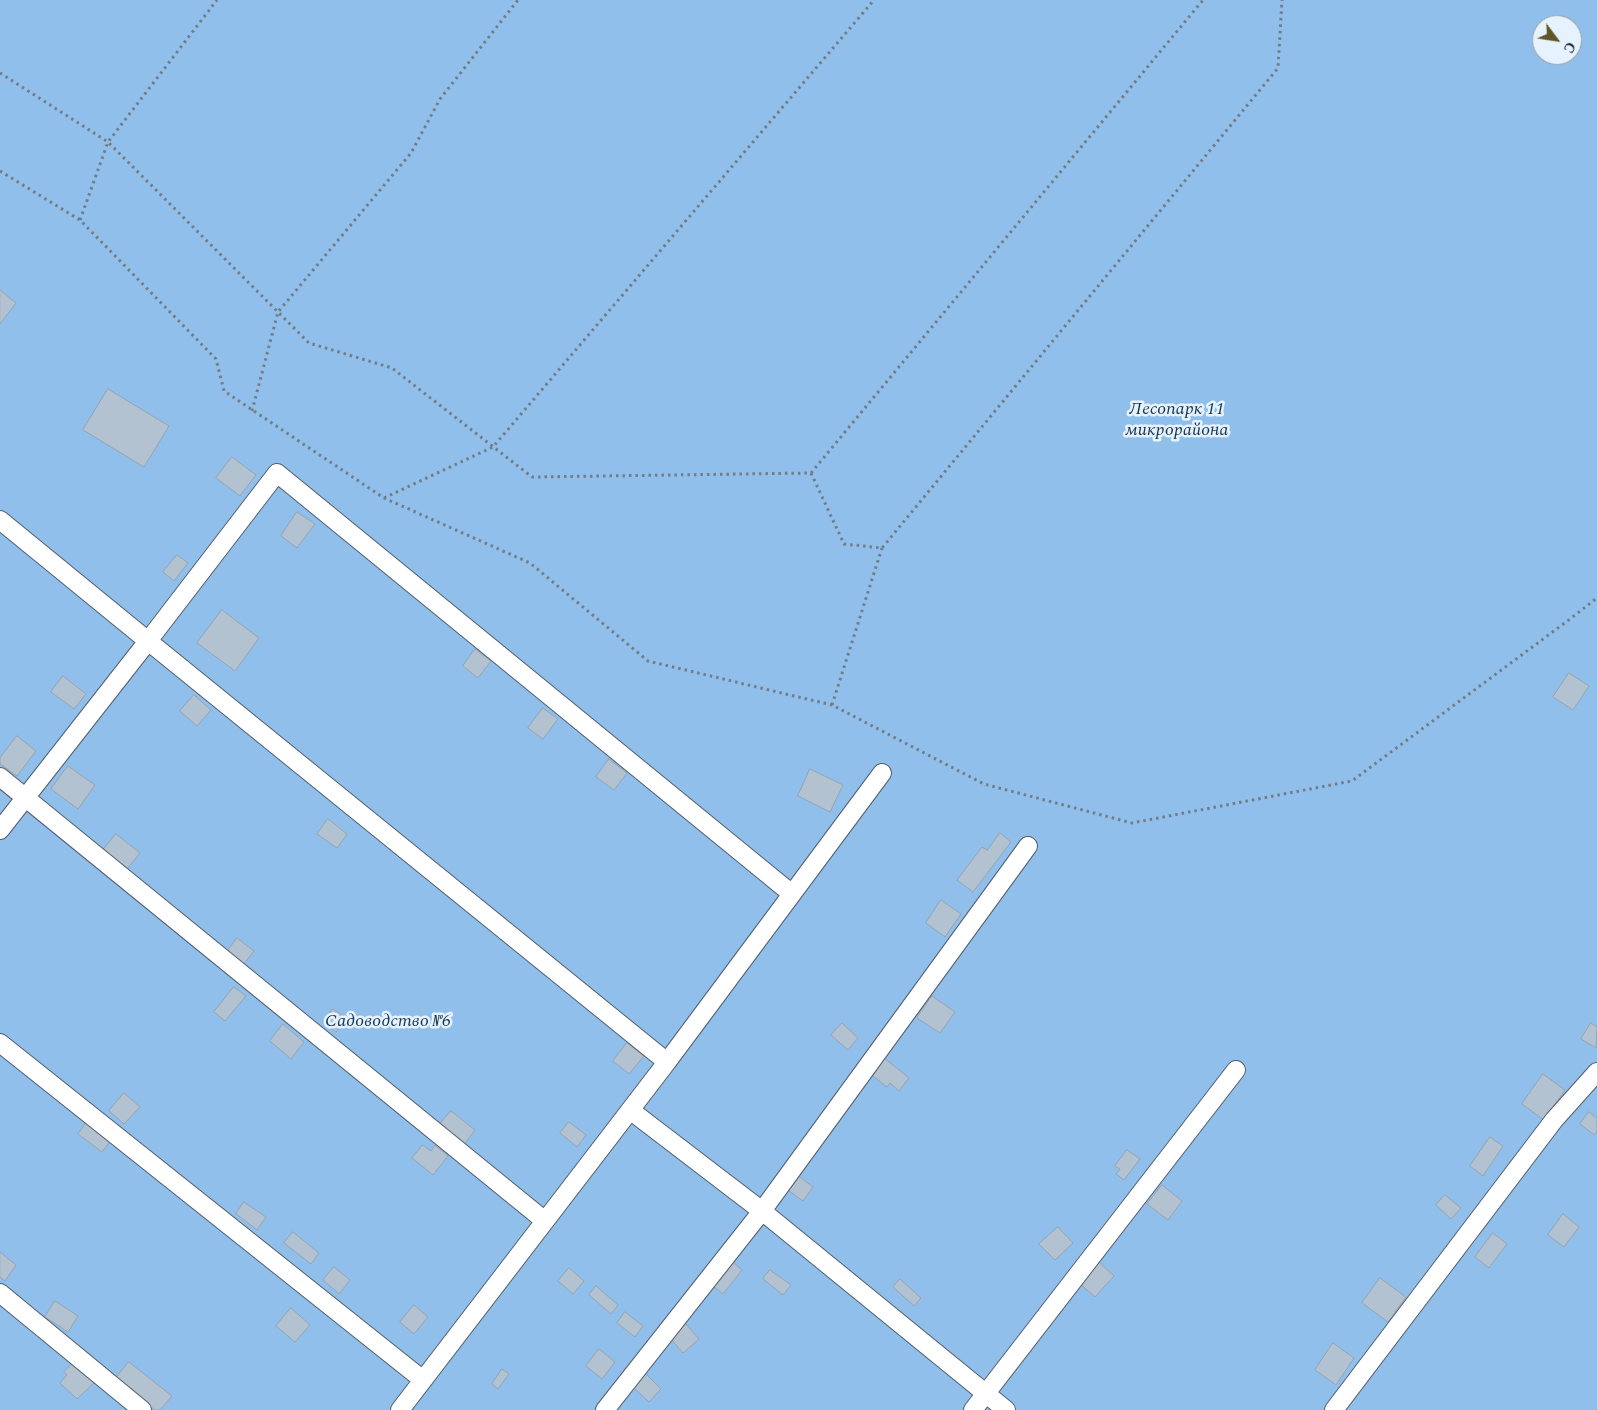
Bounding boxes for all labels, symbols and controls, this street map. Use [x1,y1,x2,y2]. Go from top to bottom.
north arrow [1532,15,1582,65]
text: С [1558,38,1581,57]
park label: Лесопарк 11 микрорайона [1126,399,1228,442]
park label: Садоводство №6 [325,1011,451,1033]

